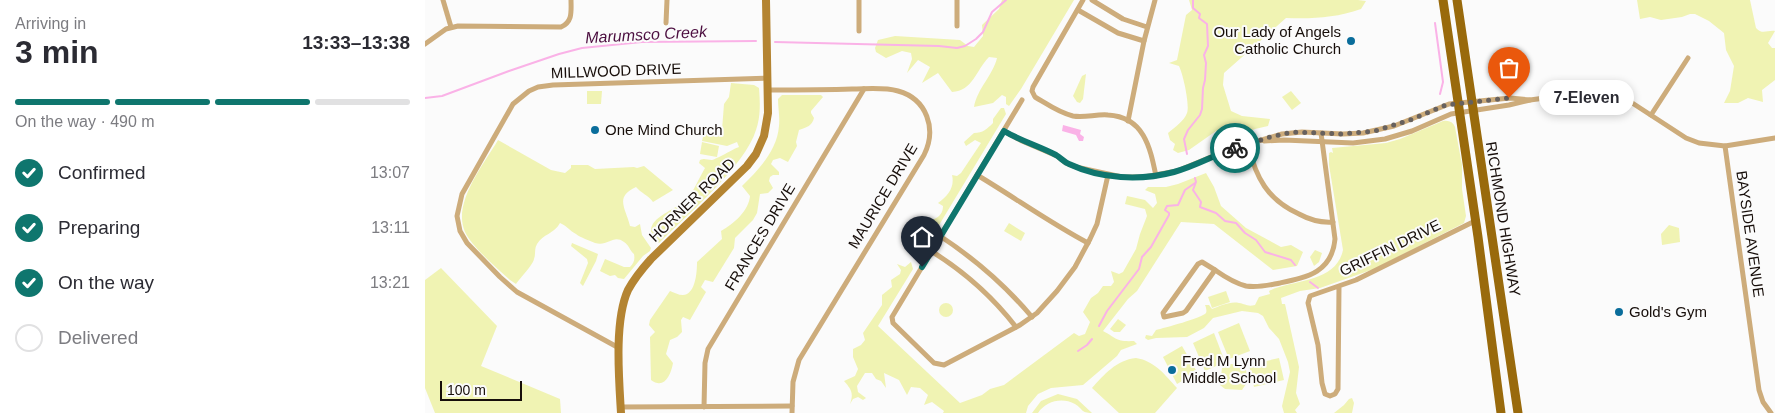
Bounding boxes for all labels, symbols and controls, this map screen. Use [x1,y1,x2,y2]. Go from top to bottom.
text: Arriving in [15,15,86,32]
water label: Marumsco Creek [585,23,708,46]
place label: Our Lady of Angels Catholic Church [1213,23,1341,57]
text: 13:33–13:38 [302,32,410,53]
text: 3 min [15,34,99,70]
marker: Our Lady of Angels Catholic Church [1345,35,1357,47]
pin [1488,47,1530,98]
icon: bag [1495,54,1523,82]
street label: MILLWOOD DRIVE [550,60,682,81]
callout: 7-Eleven [1539,80,1634,116]
text: 7-Eleven [1554,89,1619,106]
text: On the way · 490 m [15,113,155,130]
place label: One Mind Church [605,121,723,138]
courier [1210,123,1260,173]
marker: One Mind Church [589,124,601,136]
icon: bike [1221,134,1249,162]
street label: MAURICE DRIVE [845,140,921,251]
street label: RICHMOND HIGHWAY [1483,140,1524,298]
street label: HORNER ROAD [645,154,738,245]
icon: check [15,159,43,187]
text: Confirmed [58,162,146,183]
text: 13:07 [370,164,410,181]
street label: BAYSIDE AVENUE [1733,169,1768,298]
street label: FRANCES DRIVE [721,180,798,293]
icon: check [15,214,43,242]
pin [901,216,943,267]
street label: GRIFFIN DRIVE [1337,216,1443,279]
text: Preparing [58,217,140,238]
text: 13:11 [371,219,410,236]
icon: home [908,223,936,251]
icon: check [15,269,43,297]
text: On the way [58,272,154,293]
text: 13:21 [370,274,410,291]
place label: Gold's Gym [1629,303,1707,320]
marker: Gold's Gym [1613,306,1625,318]
text: Delivered [58,327,138,348]
place label: Fred M Lynn Middle School [1182,352,1276,386]
marker: Fred M Lynn Middle School [1166,364,1178,376]
scale bar [440,378,523,401]
text: 100 m [447,382,486,398]

